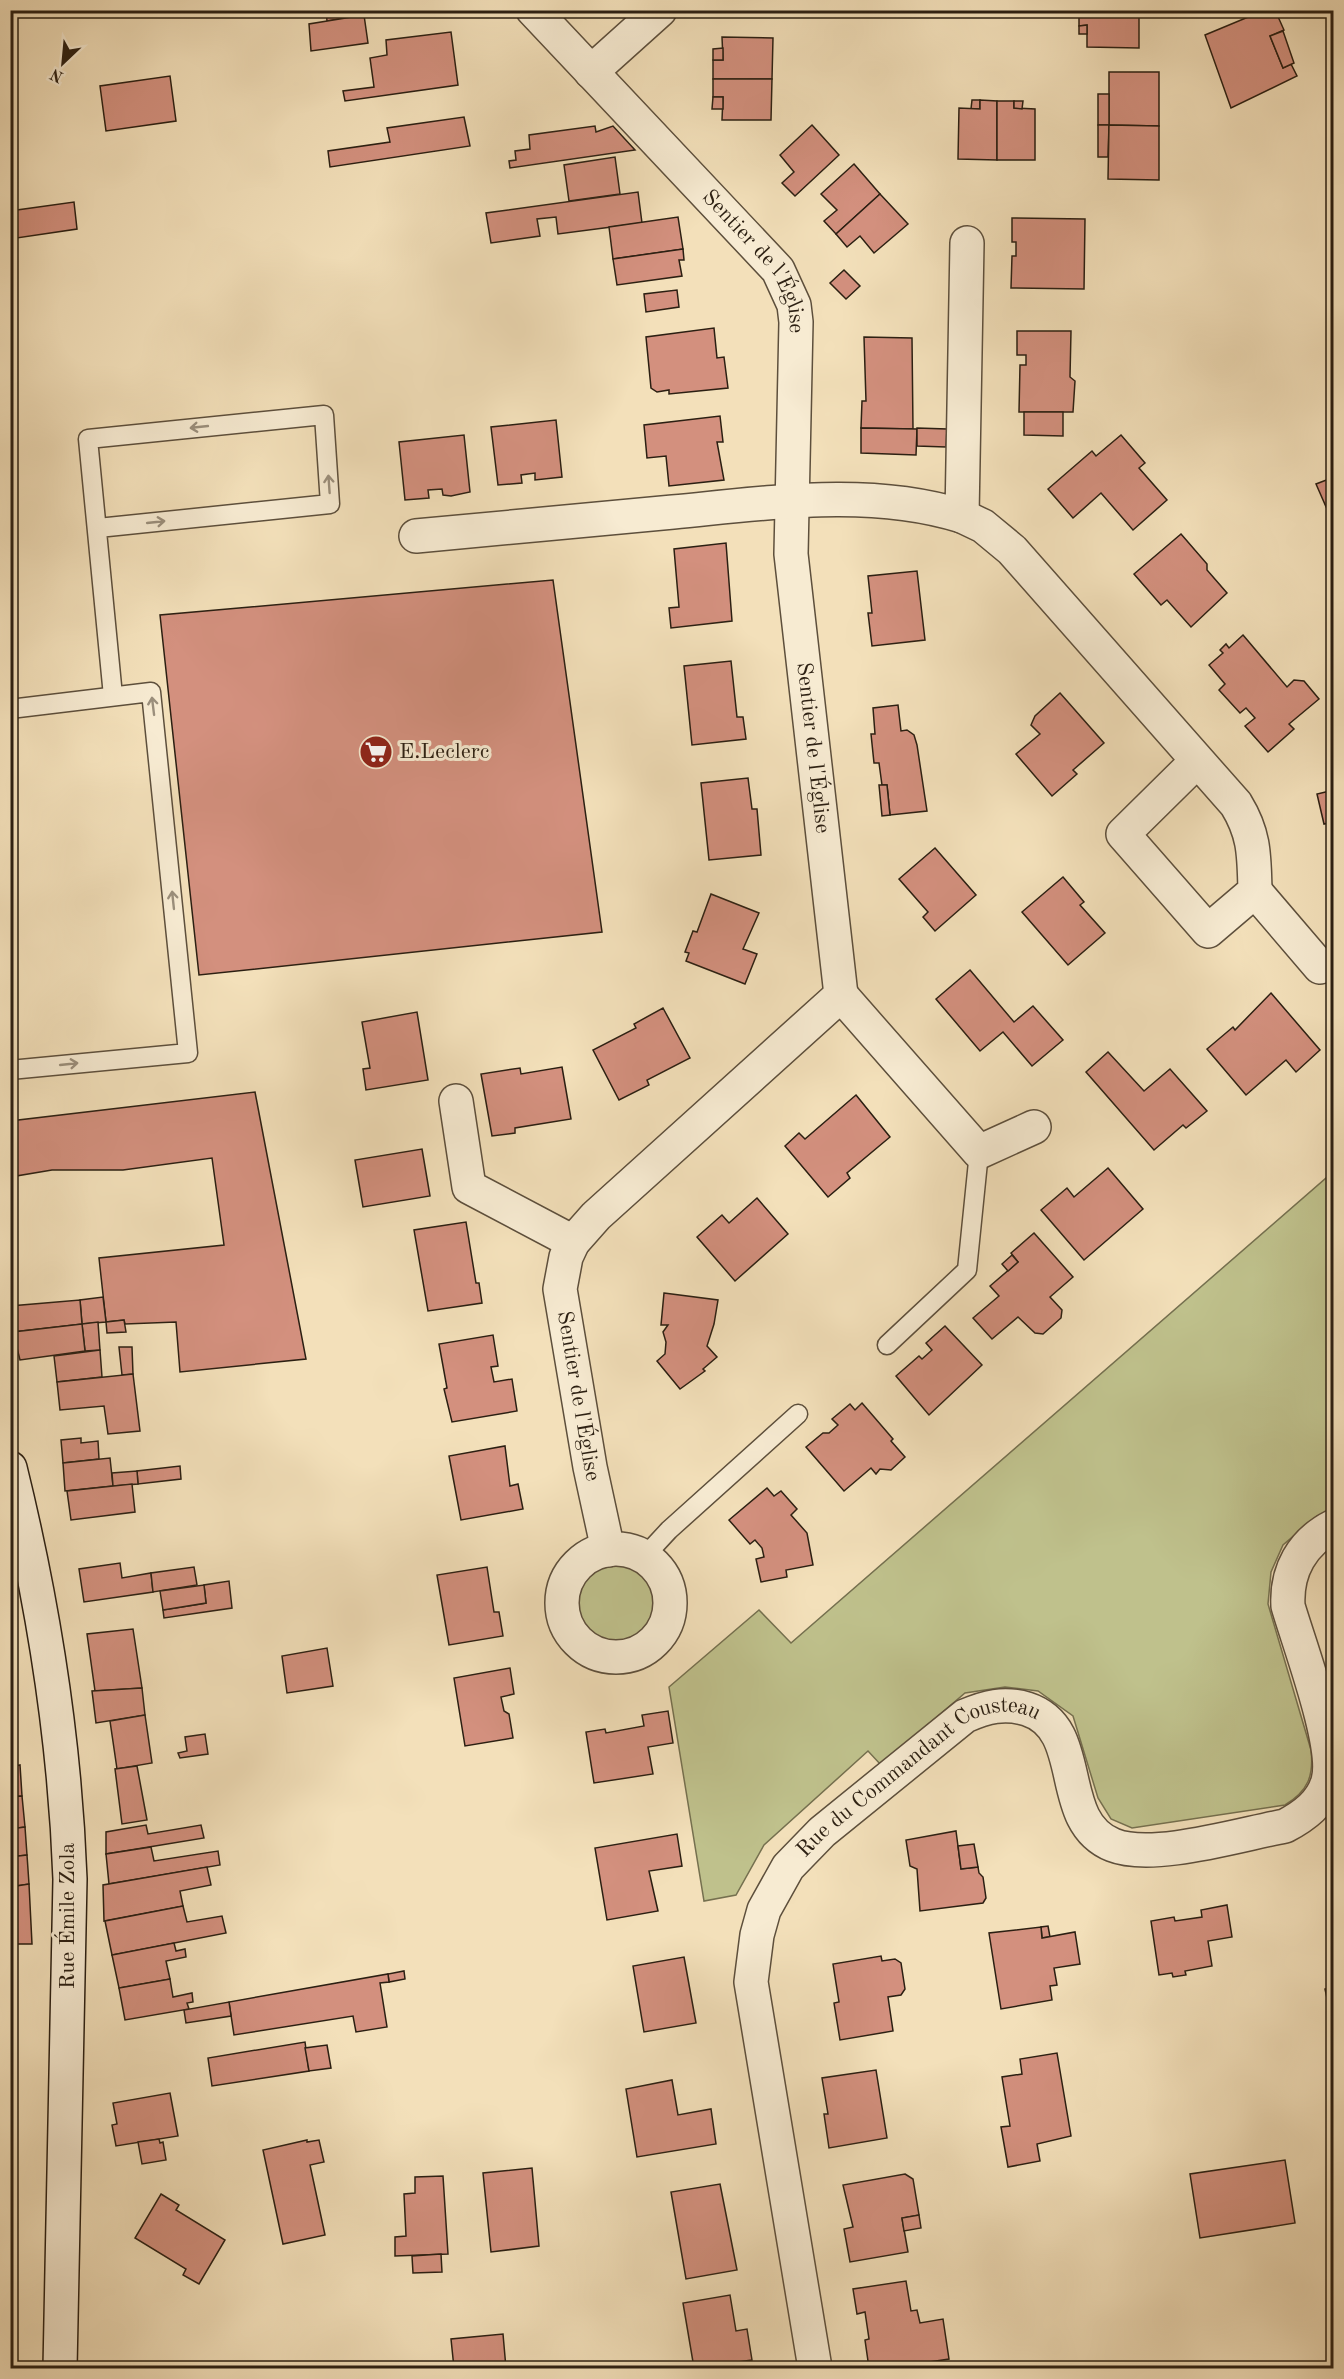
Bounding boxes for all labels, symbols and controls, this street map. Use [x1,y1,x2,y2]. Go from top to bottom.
north arrow [33,33,93,93]
text: N [48,64,66,85]
street label: Sentier de l'Église [698,186,807,334]
one-way arrow [189,422,209,433]
one-way arrow [323,474,334,494]
one-way arrow [146,516,166,527]
street label: Sentier de l'Église [792,661,834,835]
one-way arrow [147,697,158,717]
supermarket icon: E.Leclerc [358,734,394,770]
place label: E.Leclerc [399,741,489,763]
one-way arrow [167,891,178,911]
one-way arrow [58,1059,78,1070]
street label: Sentier de l'Église [553,1309,604,1483]
street label: Rue du Commandant Cousteau [793,1695,1044,1862]
street label: Rue Émile Zola [54,1843,79,1989]

